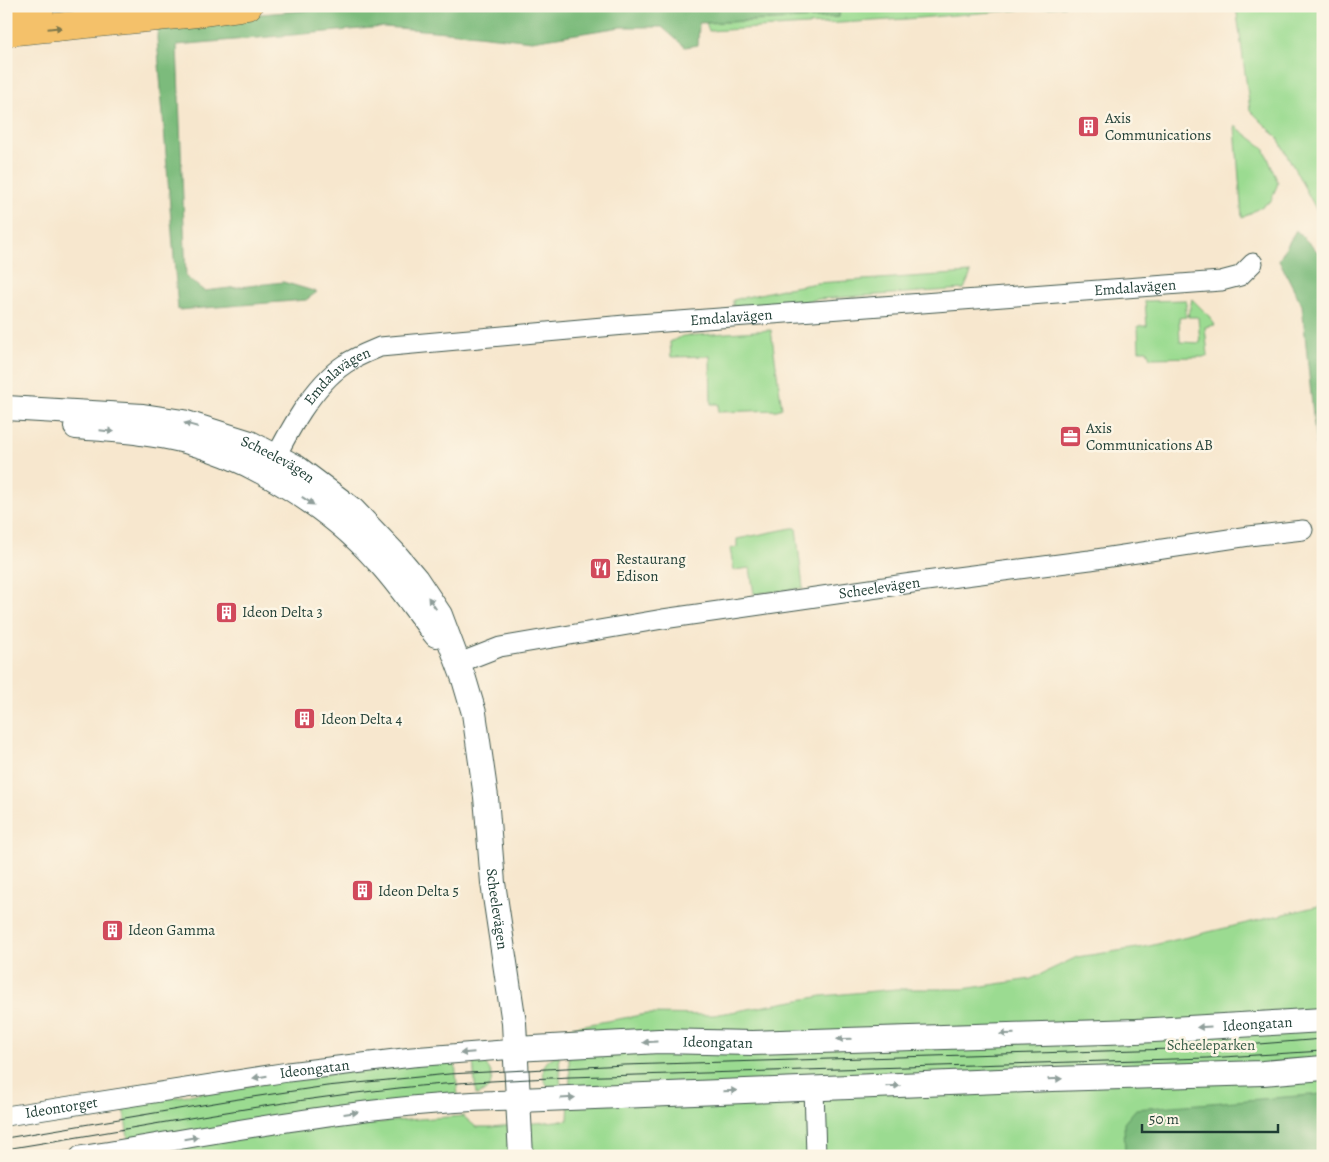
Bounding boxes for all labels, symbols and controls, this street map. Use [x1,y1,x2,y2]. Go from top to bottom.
one-way arrow [47,23,63,31]
place label: Axis Communications [1104,108,1211,145]
building icon: Axis Communications [1077,115,1101,139]
street label: Emdalavägen [1093,274,1177,300]
street label: Emdalavägen [689,304,773,330]
street label: Emdalavägen [299,342,374,409]
place label: Axis Communications AB [1085,418,1213,455]
one-way arrow [183,420,198,428]
office icon: Axis Communications AB [1058,425,1082,449]
one-way arrow [99,427,115,435]
street label: Scheelevägen [239,431,319,488]
one-way arrow [302,496,315,505]
place label: Restaurang Edison [616,549,686,586]
restaurant icon: Restaurang Edison [588,556,612,580]
street label: Scheelevägen [837,572,921,603]
one-way arrow [427,596,437,610]
building icon: Ideon Delta 3 [214,600,238,624]
place label: Ideon Delta 3 [242,602,323,622]
building icon: Ideon Delta 4 [293,707,317,731]
place label: Ideon Delta 4 [321,709,402,729]
street label: Scheelevägen [482,867,513,951]
building icon: Ideon Delta 5 [350,879,374,903]
place label: Ideon Delta 5 [378,881,459,901]
building icon: Ideon Gamma [100,918,124,942]
place label: Ideon Gamma [128,920,215,940]
street label: Ideongatan [1222,1012,1293,1036]
one-way arrow [1196,1023,1212,1031]
one-way arrow [999,1031,1015,1039]
street label: Ideongatan [682,1032,753,1053]
park label: Scheeleparken [1167,1035,1255,1055]
one-way arrow [836,1036,852,1044]
one-way arrow [642,1038,658,1046]
one-way arrow [459,1049,475,1057]
street label: Ideongatan [278,1055,350,1083]
one-way arrow [251,1073,267,1081]
one-way arrow [1047,1075,1063,1083]
one-way arrow [885,1082,901,1090]
one-way arrow [723,1087,739,1095]
street label: Ideontorget [24,1092,99,1123]
one-way arrow [560,1093,576,1101]
scale bar [1142,1102,1278,1134]
one-way arrow [343,1109,359,1117]
text: 50 m [1149,1109,1179,1129]
one-way arrow [183,1134,199,1142]

